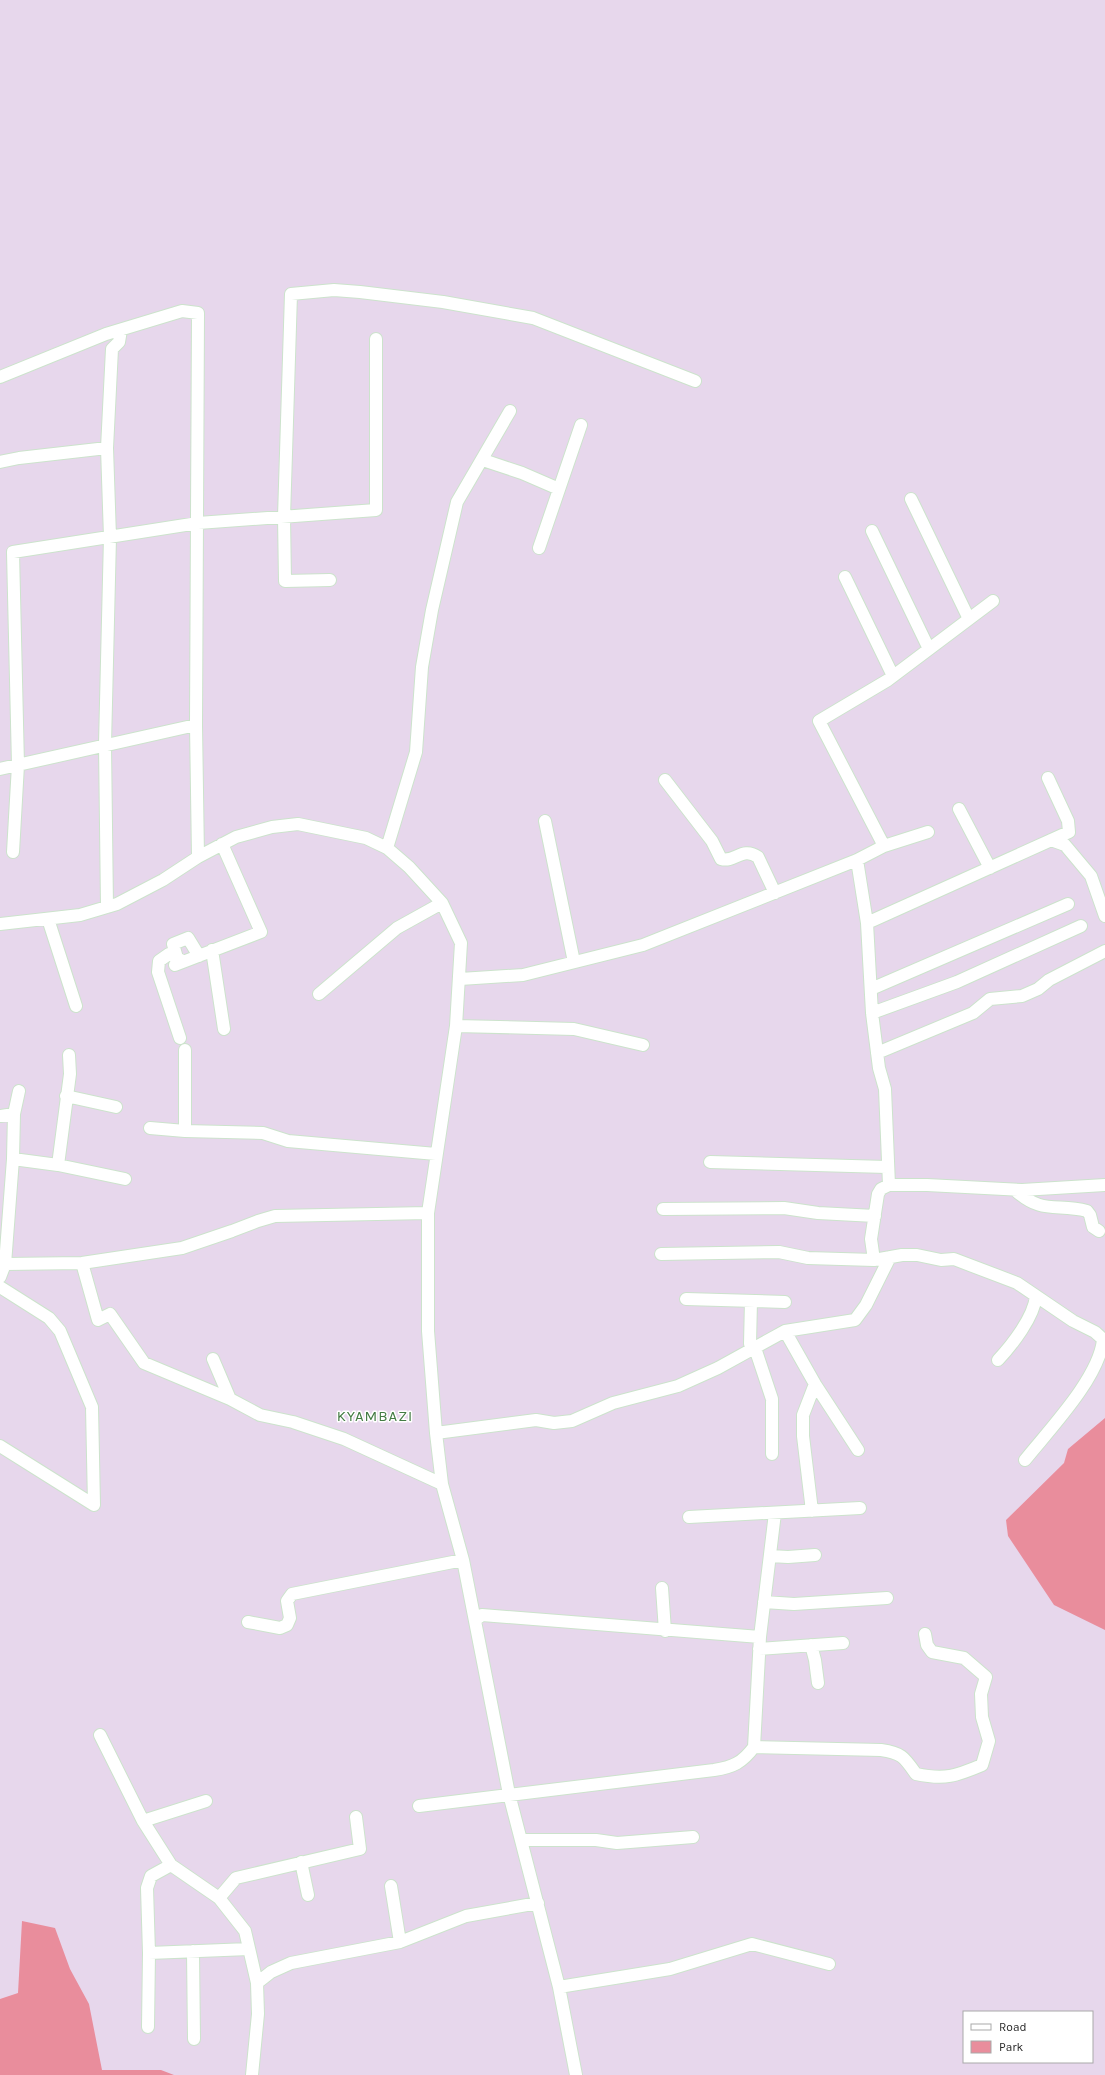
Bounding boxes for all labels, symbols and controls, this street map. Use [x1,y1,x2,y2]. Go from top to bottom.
district label: KYAMBAZI [337,1407,413,1425]
legend [963,2011,1093,2063]
text: Road [999,2020,1027,2034]
text: Park [999,2040,1024,2054]

